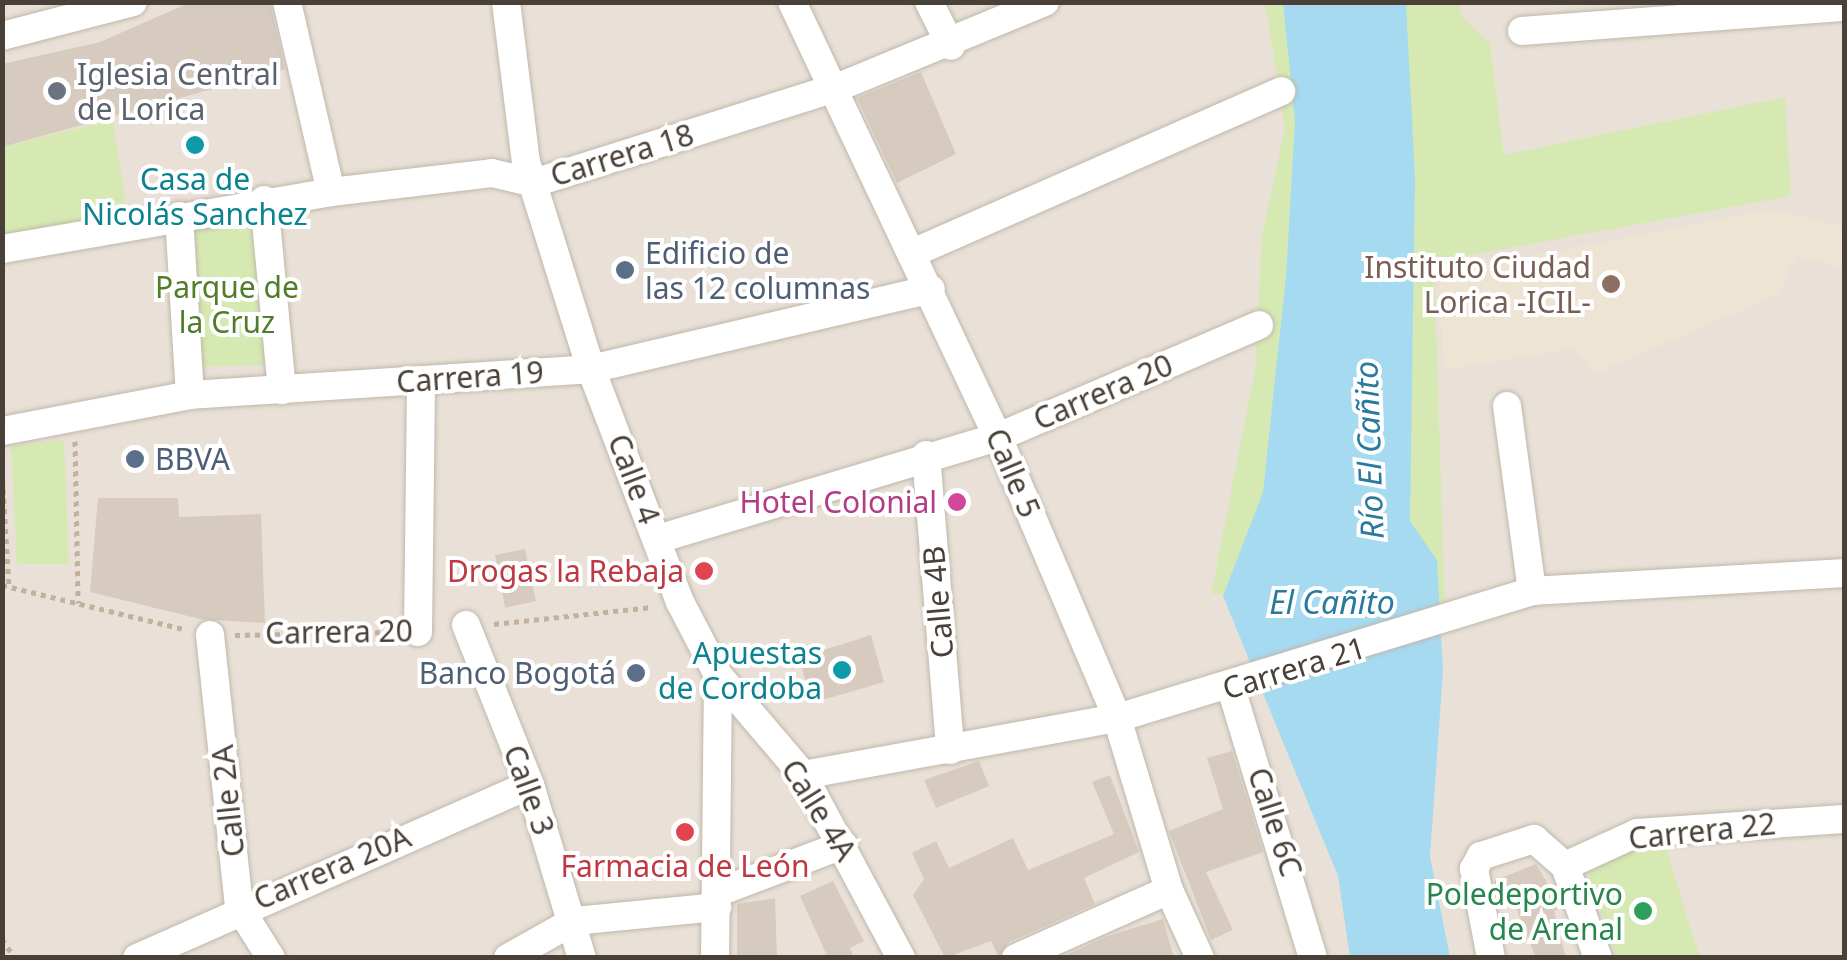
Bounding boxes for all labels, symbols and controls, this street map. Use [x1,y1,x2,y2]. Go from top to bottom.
place label: Iglesia Central de Lorica [77,56,279,126]
marker: Iglesia Central de Lorica [46,80,68,102]
street label: Carrera 18 [546,116,698,194]
marker: Casa de Nicolás Sanchez [184,134,206,156]
place label: Casa de Nicolás Sanchez [82,161,308,232]
place label: Edificio de las 12 columnas [645,235,870,306]
place label: Instituto Ciudad Lorica -ICIL- [1364,249,1591,320]
marker: Edificio de las 12 columnas [614,259,636,281]
park label: Parque de la Cruz [155,269,299,340]
marker: Instituto Ciudad Lorica -ICIL- [1600,273,1622,295]
street label: Carrera 20 [1028,347,1178,437]
street label: Carrera 19 [395,354,545,400]
water label: Río El Cañito [1347,360,1391,540]
street label: Calle 5 [978,423,1048,523]
street label: Calle 4 [601,429,667,529]
place label: BBVA [155,441,230,477]
marker: BBVA [124,448,146,470]
place label: Hotel Colonial [739,484,937,520]
marker: Hotel Colonial [946,491,968,513]
street label: Calle 4B [915,544,961,660]
place label: Drogas la Rebaja [447,553,684,589]
marker: Drogas la Rebaja [693,560,715,582]
water label: El Cañito [1269,583,1395,621]
street label: Carrera 20 [265,613,413,651]
street label: Carrera 21 [1218,629,1370,707]
place label: Apuestas de Cordoba [658,635,822,706]
place label: Banco Bogotá [419,655,616,691]
marker: Apuestas de Cordoba [831,659,853,681]
marker: Banco Bogotá [625,662,647,684]
street label: Calle 3 [496,740,562,840]
street label: Calle 2A [204,743,252,859]
street label: Calle 4A [774,753,864,867]
street label: Calle 6C [1241,763,1309,881]
street label: Carrera 22 [1627,805,1777,857]
street label: Carrera 20A [248,819,416,917]
marker: Farmacia de León [674,821,696,843]
place label: Farmacia de León [561,848,809,884]
place label: Poledeportivo de Arenal [1426,876,1623,946]
marker: Poledeportivo de Arenal [1632,900,1654,922]

